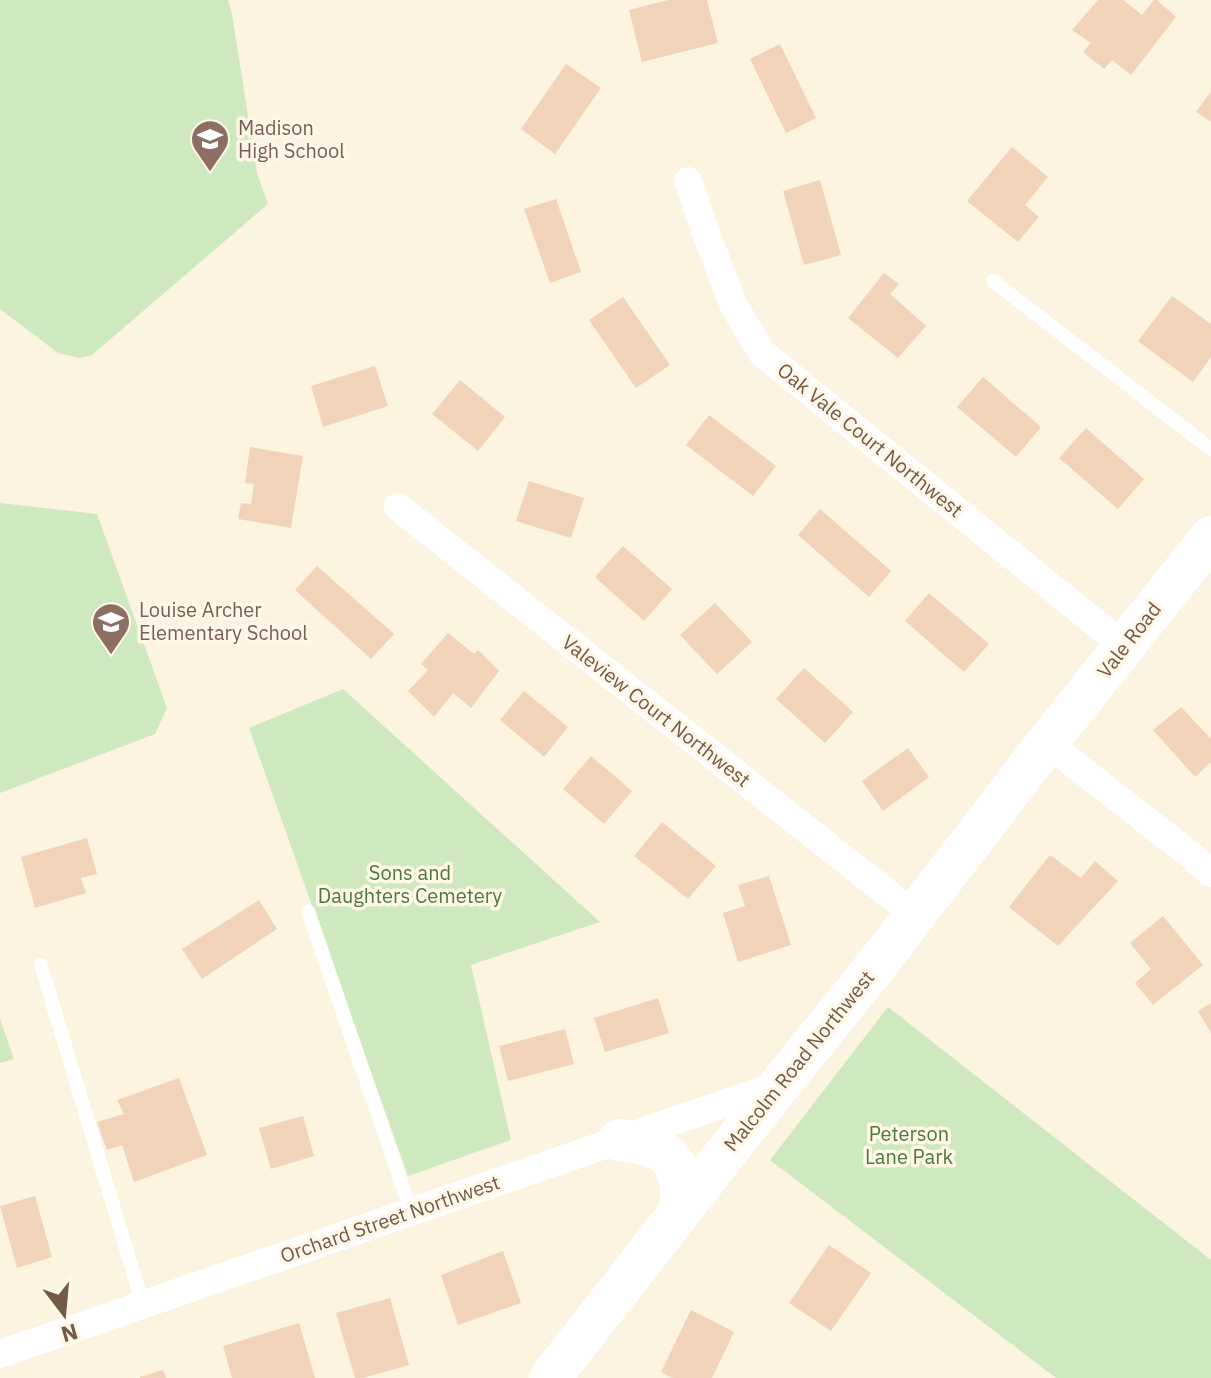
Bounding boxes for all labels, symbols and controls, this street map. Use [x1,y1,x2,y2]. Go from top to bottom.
place label: Madison High School [238,114,345,164]
school or university icon: Madison High School [189,118,231,173]
street label: Oak Vale Court Northwest [772,356,969,523]
place label: Louise Archer Elementary School [139,596,308,646]
street label: Vale Road [1090,596,1167,683]
school or university icon: Louise Archer Elementary School [90,601,132,656]
street label: Valeview Court Northwest [556,628,756,793]
park label: Sons and Daughters Cemetery [318,859,502,909]
street label: Malcolm Road Northwest [717,964,880,1157]
park label: Peterson Lane Park [865,1120,954,1170]
street label: Orchard Street Northwest [276,1168,503,1269]
north arrow [24,1274,104,1354]
text: N [58,1318,81,1350]

